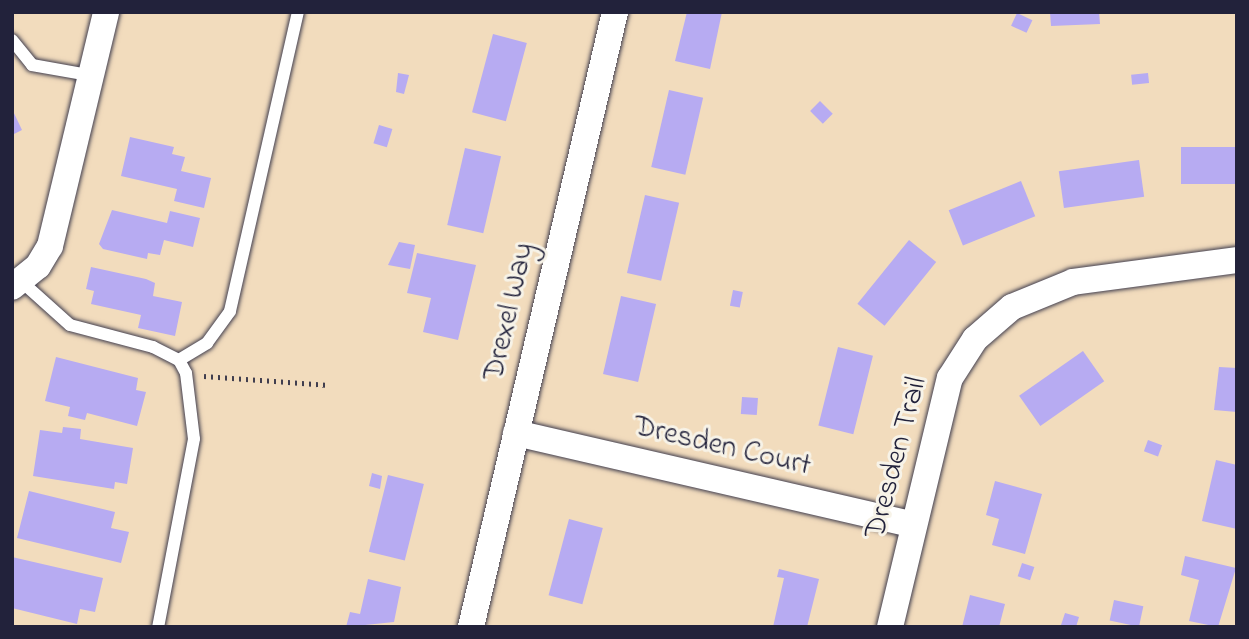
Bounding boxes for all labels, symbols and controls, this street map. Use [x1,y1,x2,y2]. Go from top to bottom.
street label: Drexel Way [477,240,543,384]
street label: Dresden Trail [858,373,936,543]
street label: Dresden Court [630,409,814,485]

